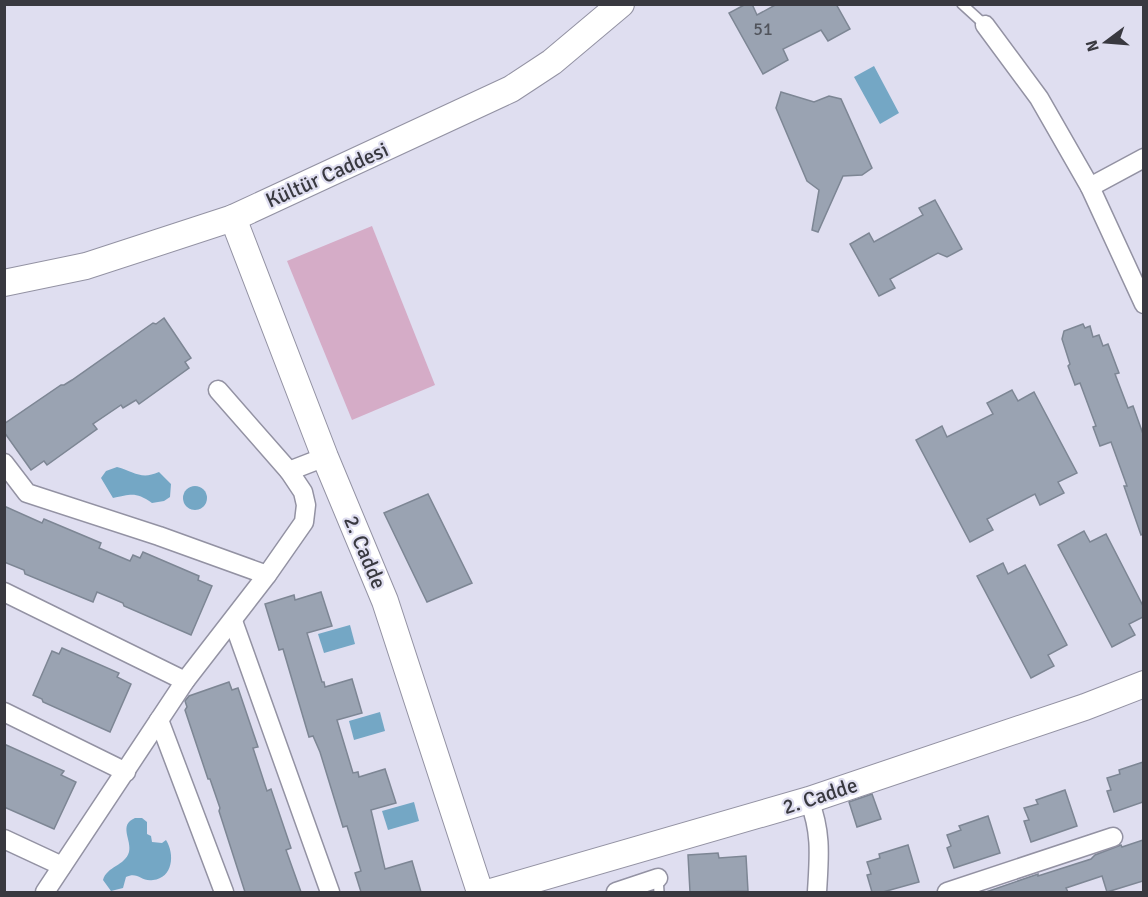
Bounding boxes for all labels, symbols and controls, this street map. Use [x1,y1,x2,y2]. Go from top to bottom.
north arrow [1076,12,1136,72]
house number: 51 [753,18,773,40]
text: N [1081,38,1104,54]
street label: Kültür Caddesi [262,136,392,214]
street label: 2. Cadde [338,511,392,593]
street label: 2. Cadde [779,772,861,820]

